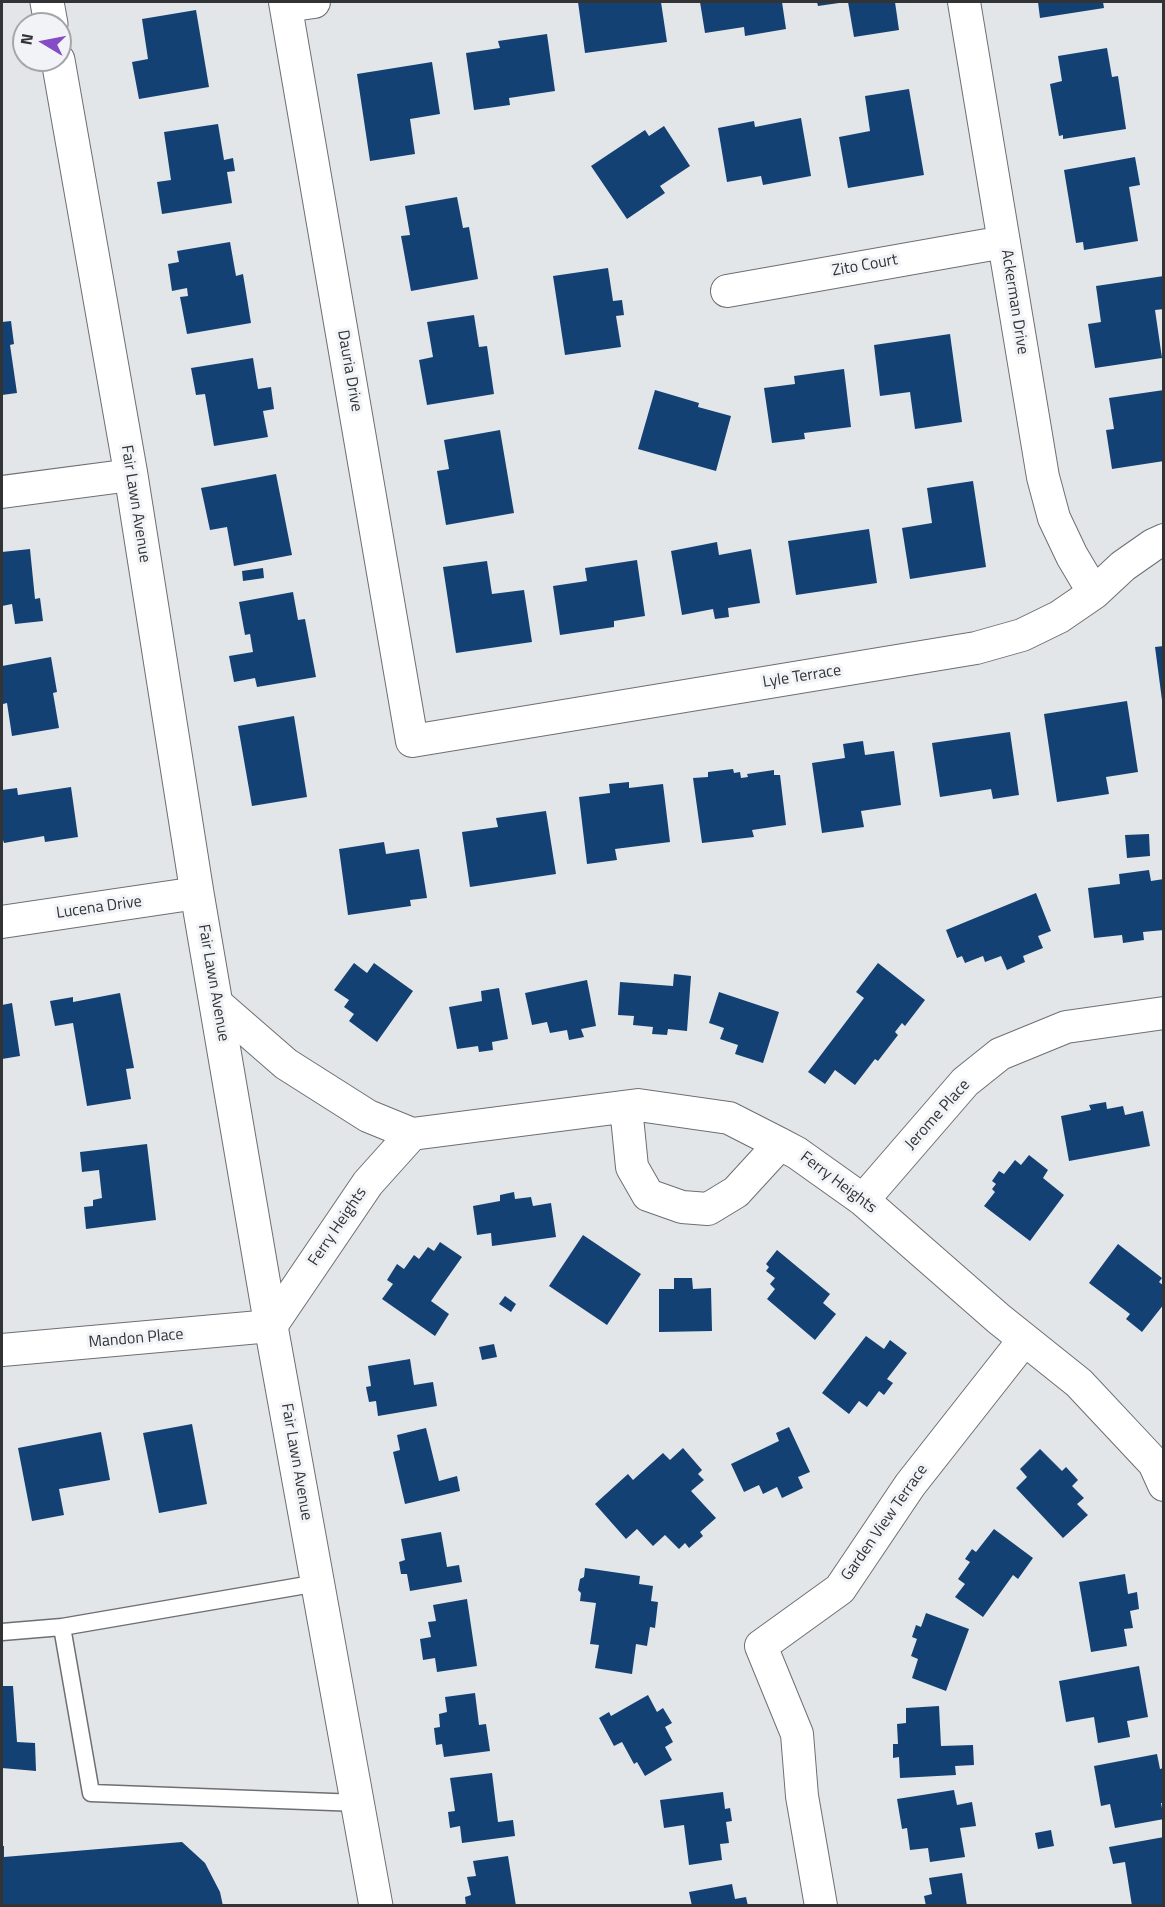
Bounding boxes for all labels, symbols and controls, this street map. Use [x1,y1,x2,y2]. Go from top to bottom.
north arrow [12,12,72,72]
text: N [13,32,39,47]
street label: Ackerman Drive [996,248,1032,356]
street label: Zito Court [831,251,899,281]
street label: Dauria Drive [332,329,366,413]
street label: Fair Lawn Avenue [116,444,154,564]
street label: Lyle Terrace [761,661,843,693]
street label: Lucena Drive [55,892,143,924]
street label: Fair Lawn Avenue [193,923,233,1043]
street label: Jerome Place [902,1076,974,1154]
street label: Ferry Heights [796,1148,880,1218]
street label: Ferry Heights [305,1184,371,1270]
street label: Mandon Place [88,1325,184,1353]
street label: Fair Lawn Avenue [276,1402,316,1522]
street label: Garden View Terrace [838,1461,932,1585]

